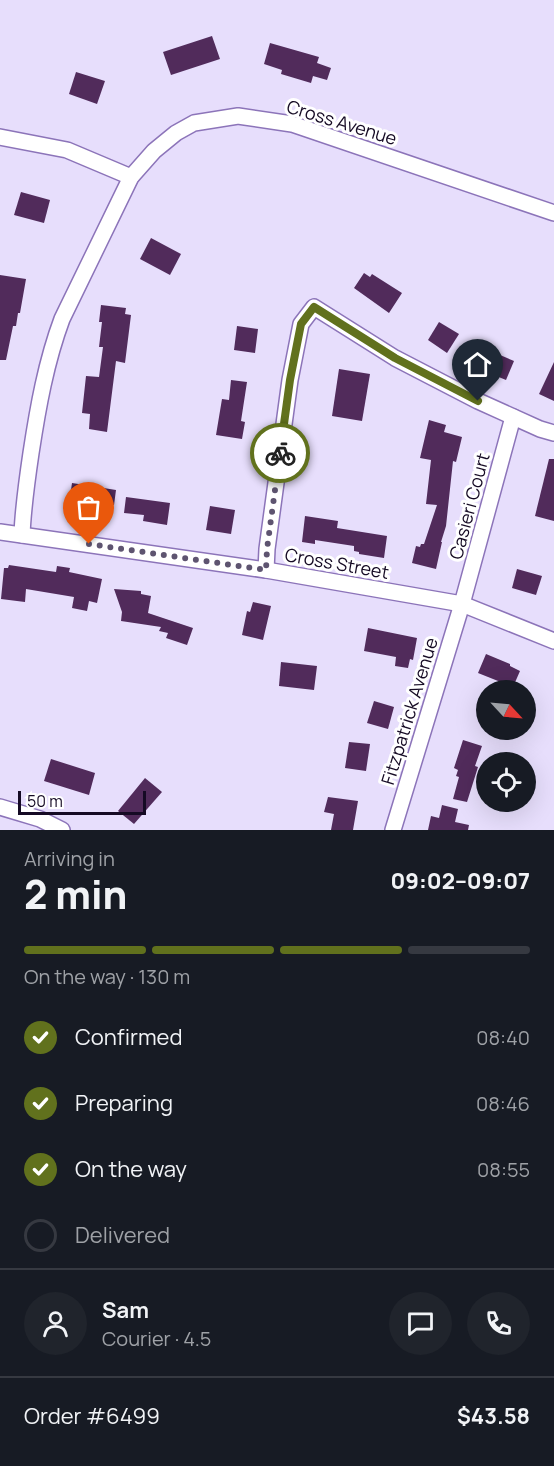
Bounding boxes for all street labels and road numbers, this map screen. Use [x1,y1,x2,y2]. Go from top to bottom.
street label: Cross Avenue [284,94,400,150]
street label: Casieri Court [443,450,495,562]
street label: Cross Street [283,542,391,584]
street label: Fitzpatrick Avenue [375,634,443,788]

